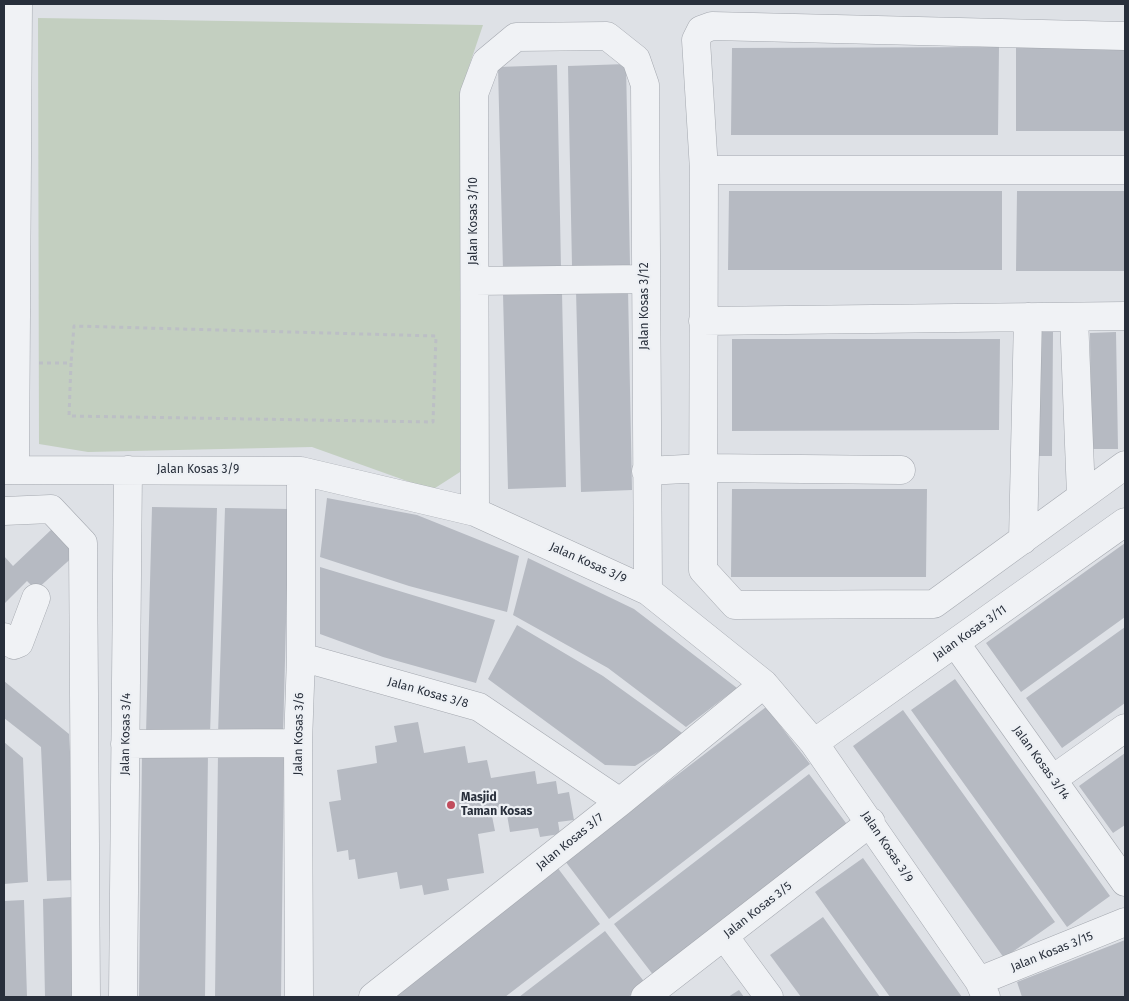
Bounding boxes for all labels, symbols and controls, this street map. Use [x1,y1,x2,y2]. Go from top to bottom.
street label: Jalan Kosas 3/10 [467,177,481,265]
street label: Jalan Kosas 3/12 [638,262,652,350]
street label: Jalan Kosas 3/9 [157,463,239,477]
street label: Jalan Kosas 3/9 [547,540,629,586]
street label: Jalan Kosas 3/11 [931,602,1009,664]
street label: Jalan Kosas 3/8 [386,675,470,711]
street label: Jalan Kosas 3/6 [291,692,307,776]
street label: Jalan Kosas 3/4 [118,693,134,775]
street label: Jalan Kosas 3/14 [1009,723,1073,803]
place label: Masjid Taman Kosas [461,791,532,819]
marker: Masjid Taman Kosas [445,799,457,811]
street label: Jalan Kosas 3/9 [858,809,916,885]
street label: Jalan Kosas 3/7 [534,811,606,873]
street label: Jalan Kosas 3/5 [721,879,795,941]
street label: Jalan Kosas 3/15 [1009,929,1095,975]

